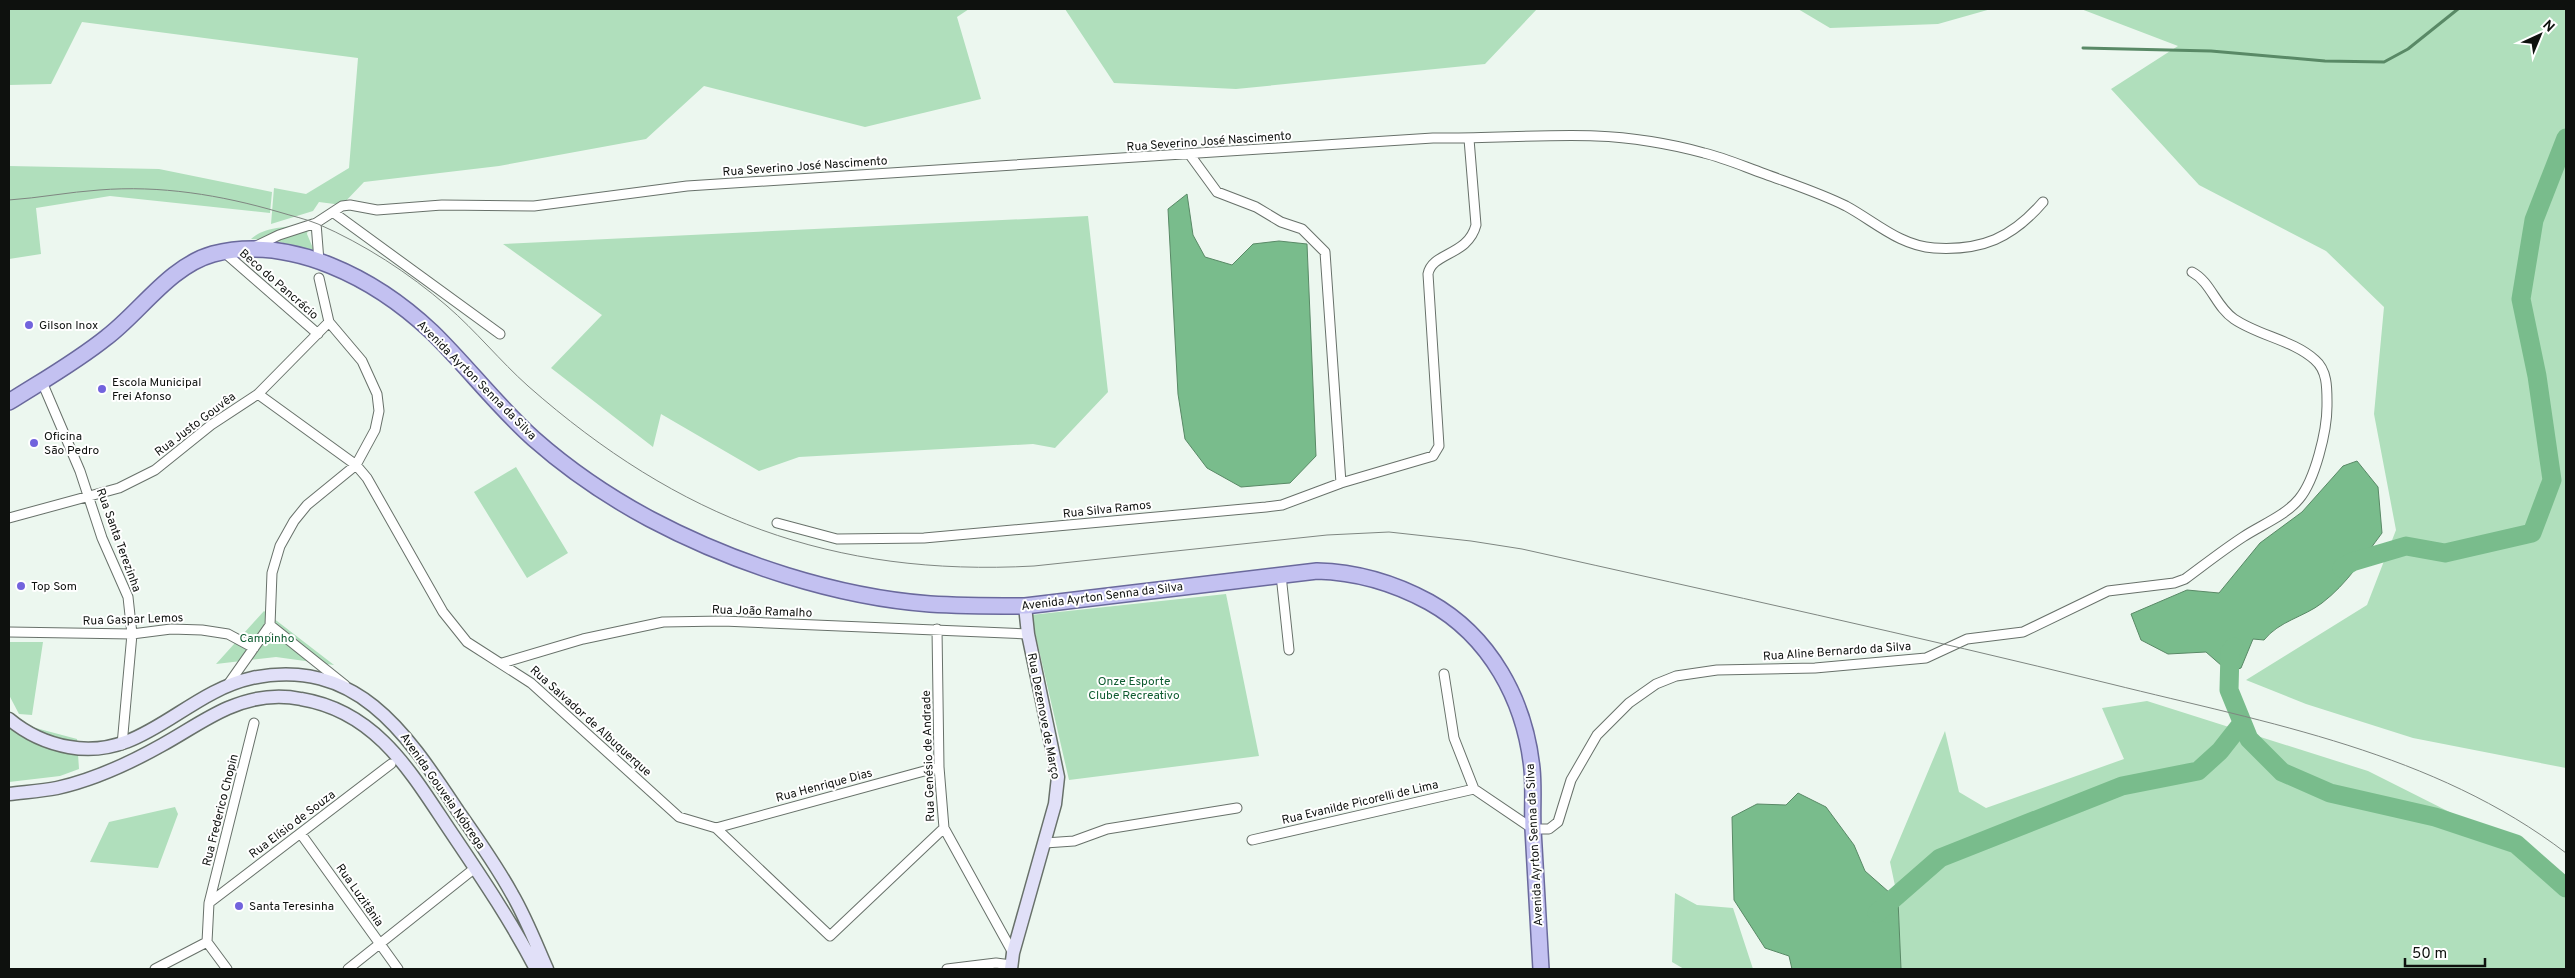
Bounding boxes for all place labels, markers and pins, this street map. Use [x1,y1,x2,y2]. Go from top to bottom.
place label: Gilson Inox [39,318,98,334]
marker: Gilson Inox [23,319,35,331]
place label: Escola Municipal Frei Afonso [112,375,201,405]
marker: Escola Municipal Frei Afonso [96,383,108,395]
place label: Oficina São Pedro [44,429,99,459]
marker: Oficina São Pedro [28,437,40,449]
place label: Top Som [31,579,77,595]
marker: Top Som [15,580,27,592]
place label: Santa Teresinha [249,899,334,915]
marker: Santa Teresinha [233,900,245,912]

